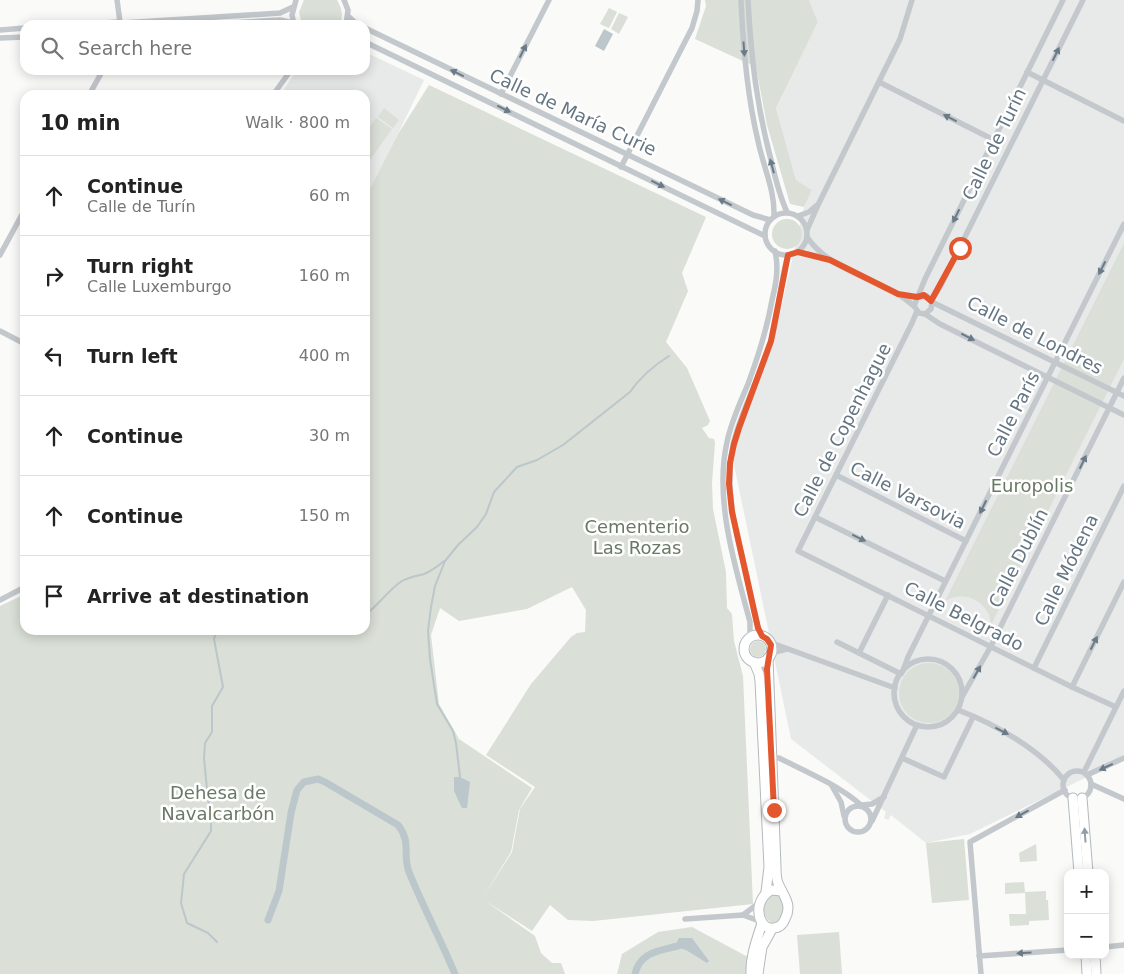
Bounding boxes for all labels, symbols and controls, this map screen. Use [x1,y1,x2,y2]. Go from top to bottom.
search box [20,20,370,75]
icon: search [38,34,66,62]
text: Search here [78,37,192,59]
one-way arrow [740,41,748,57]
one-way arrow [519,43,527,58]
one-way arrow [1052,47,1060,61]
street label: Calle de María Curie [486,64,660,160]
one-way arrow [449,69,464,77]
street label: Calle de Turín [958,85,1030,203]
one-way arrow [496,105,511,113]
text: 10 min [40,111,121,135]
text: Walk · 800 m [245,113,350,132]
one-way arrow [943,114,957,122]
one-way arrow [768,158,776,173]
text: Continue [87,175,183,197]
one-way arrow [651,181,665,189]
icon: ahead [40,182,68,210]
text: 60 m [309,186,350,205]
text: Calle de Turín [87,197,196,216]
one-way arrow [718,197,732,205]
one-way arrow [952,209,960,223]
route start [949,237,972,260]
text: Turn right [87,255,193,277]
one-way arrow [1098,261,1106,275]
icon: right [40,262,68,290]
text: 160 m [299,266,350,285]
text: Calle Luxemburgo [87,277,232,296]
street label: Calle de Londres [964,292,1106,378]
one-way arrow [961,333,975,341]
street label: Calle de Copenhague [789,339,895,521]
icon: left [40,342,68,370]
text: Turn left [87,345,178,367]
text: 400 m [299,346,350,365]
street label: Calle París [982,368,1044,460]
icon: ahead [40,422,68,450]
text: Continue [87,425,183,447]
text: 30 m [309,426,350,445]
one-way arrow [1079,455,1087,469]
street label: Calle Varsovia [847,457,969,533]
park label: Europolis [991,475,1073,496]
one-way arrow [979,500,987,515]
icon: ahead [40,502,68,530]
text: Continue [87,505,183,527]
street label: Calle Dublín [984,505,1052,611]
text: 150 m [299,506,350,525]
street label: Calle Módena [1030,511,1102,629]
park label: Cementerio Las Rozas [584,516,690,558]
one-way arrow [852,535,866,543]
street label: Calle Belgrado [901,577,1027,655]
icon: arrive [40,582,68,610]
text: Arrive at destination [87,585,309,607]
one-way arrow [1090,636,1098,650]
one-way arrow [973,664,981,679]
one-way arrow [994,727,1009,735]
one-way arrow [1099,763,1113,771]
park label: Dehesa de Navalcarbón [161,782,275,824]
route end [763,799,786,822]
one-way arrow [1015,809,1028,818]
one-way arrow [1081,827,1089,843]
map controls [1064,869,1109,959]
button: + [1064,869,1109,914]
button: − [1064,914,1109,959]
one-way arrow [1015,949,1031,957]

